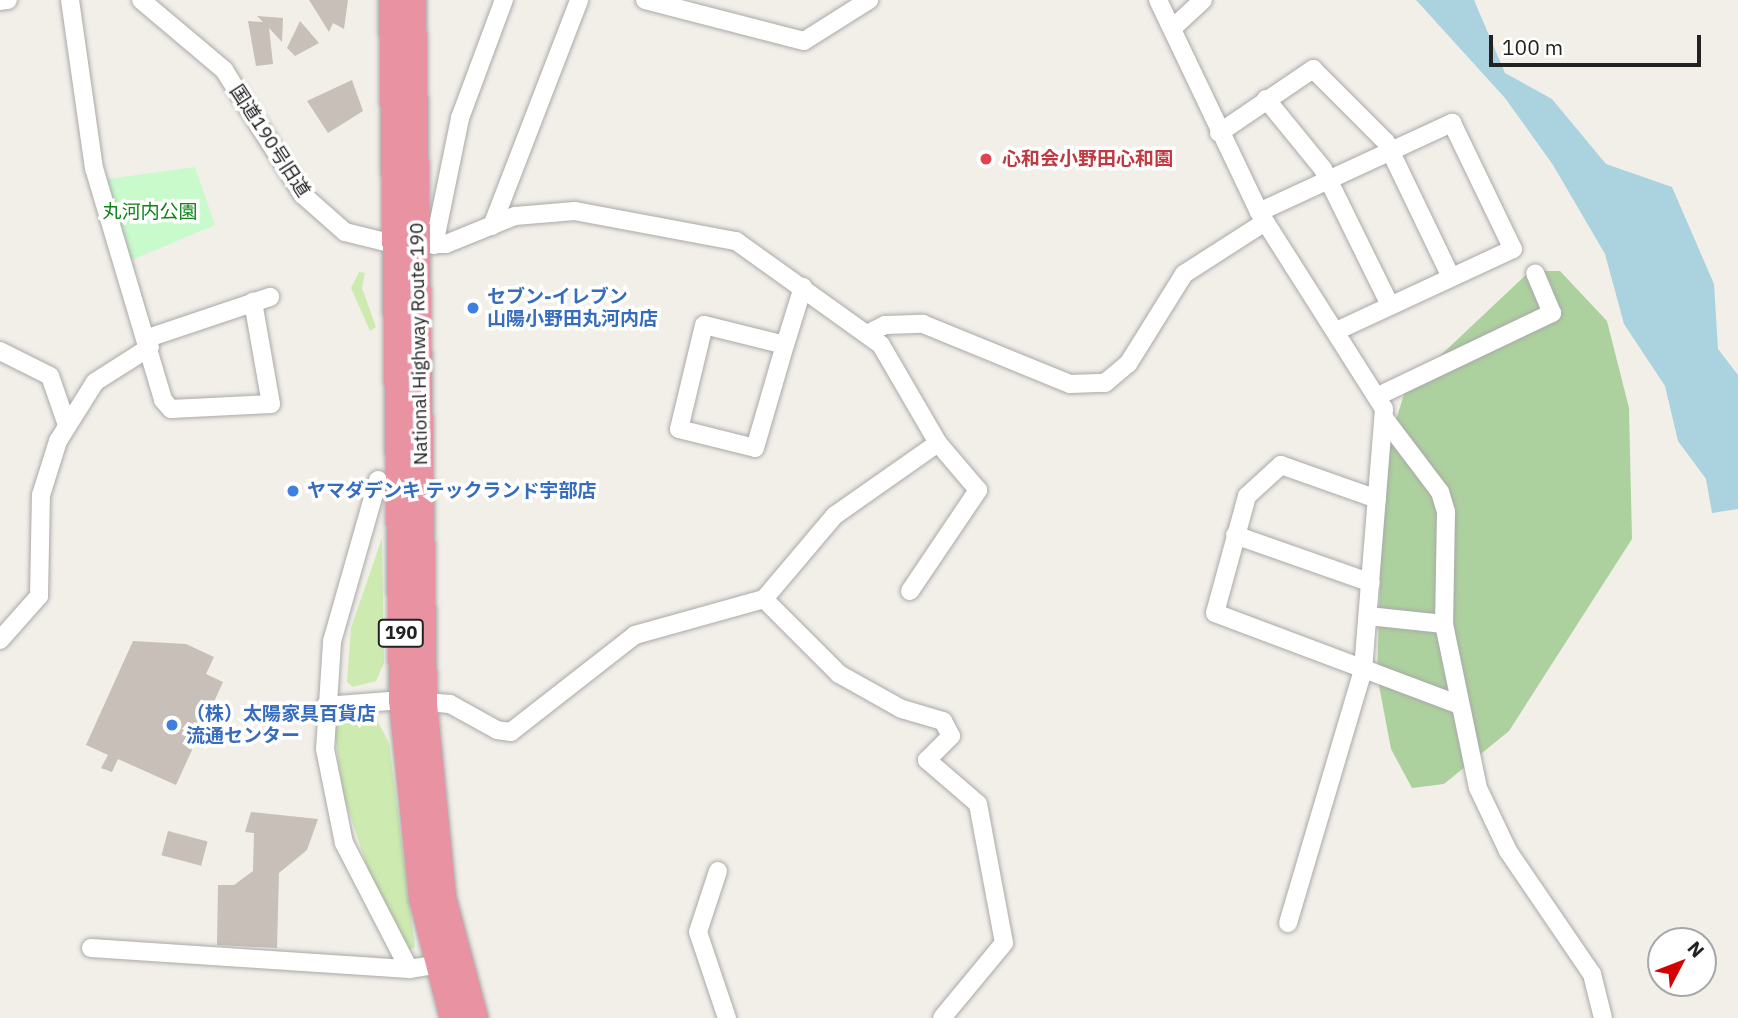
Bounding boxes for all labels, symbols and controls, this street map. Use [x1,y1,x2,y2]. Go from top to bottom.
scale bar [1493,21,1705,65]
text: 100 m [1502,33,1563,61]
street label: 国道190号旧道 [225,81,315,201]
place label: 心和会小野田心和園 [1002,148,1173,170]
marker: 心和会小野田心和園 [976,149,996,169]
park label: 丸河内公園 [103,201,197,223]
street label: National Highway Route 190 [405,223,433,465]
place label: セブン-イレブン 山陽小野田丸河内店 [487,286,658,330]
marker: セブン-イレブン 山陽小野田丸河内店 [465,300,481,316]
place label: ヤマダデンキ テックランド宇部店 [307,480,596,502]
marker: ヤマダデンキ テックランド宇部店 [285,483,301,499]
road number: 190 [376,618,426,648]
place label: （株）太陽家具百貨店 流通センター [186,703,376,747]
marker: （株）太陽家具百貨店 流通センター [164,717,180,733]
north arrow [1647,927,1717,997]
text: N [1683,936,1710,962]

